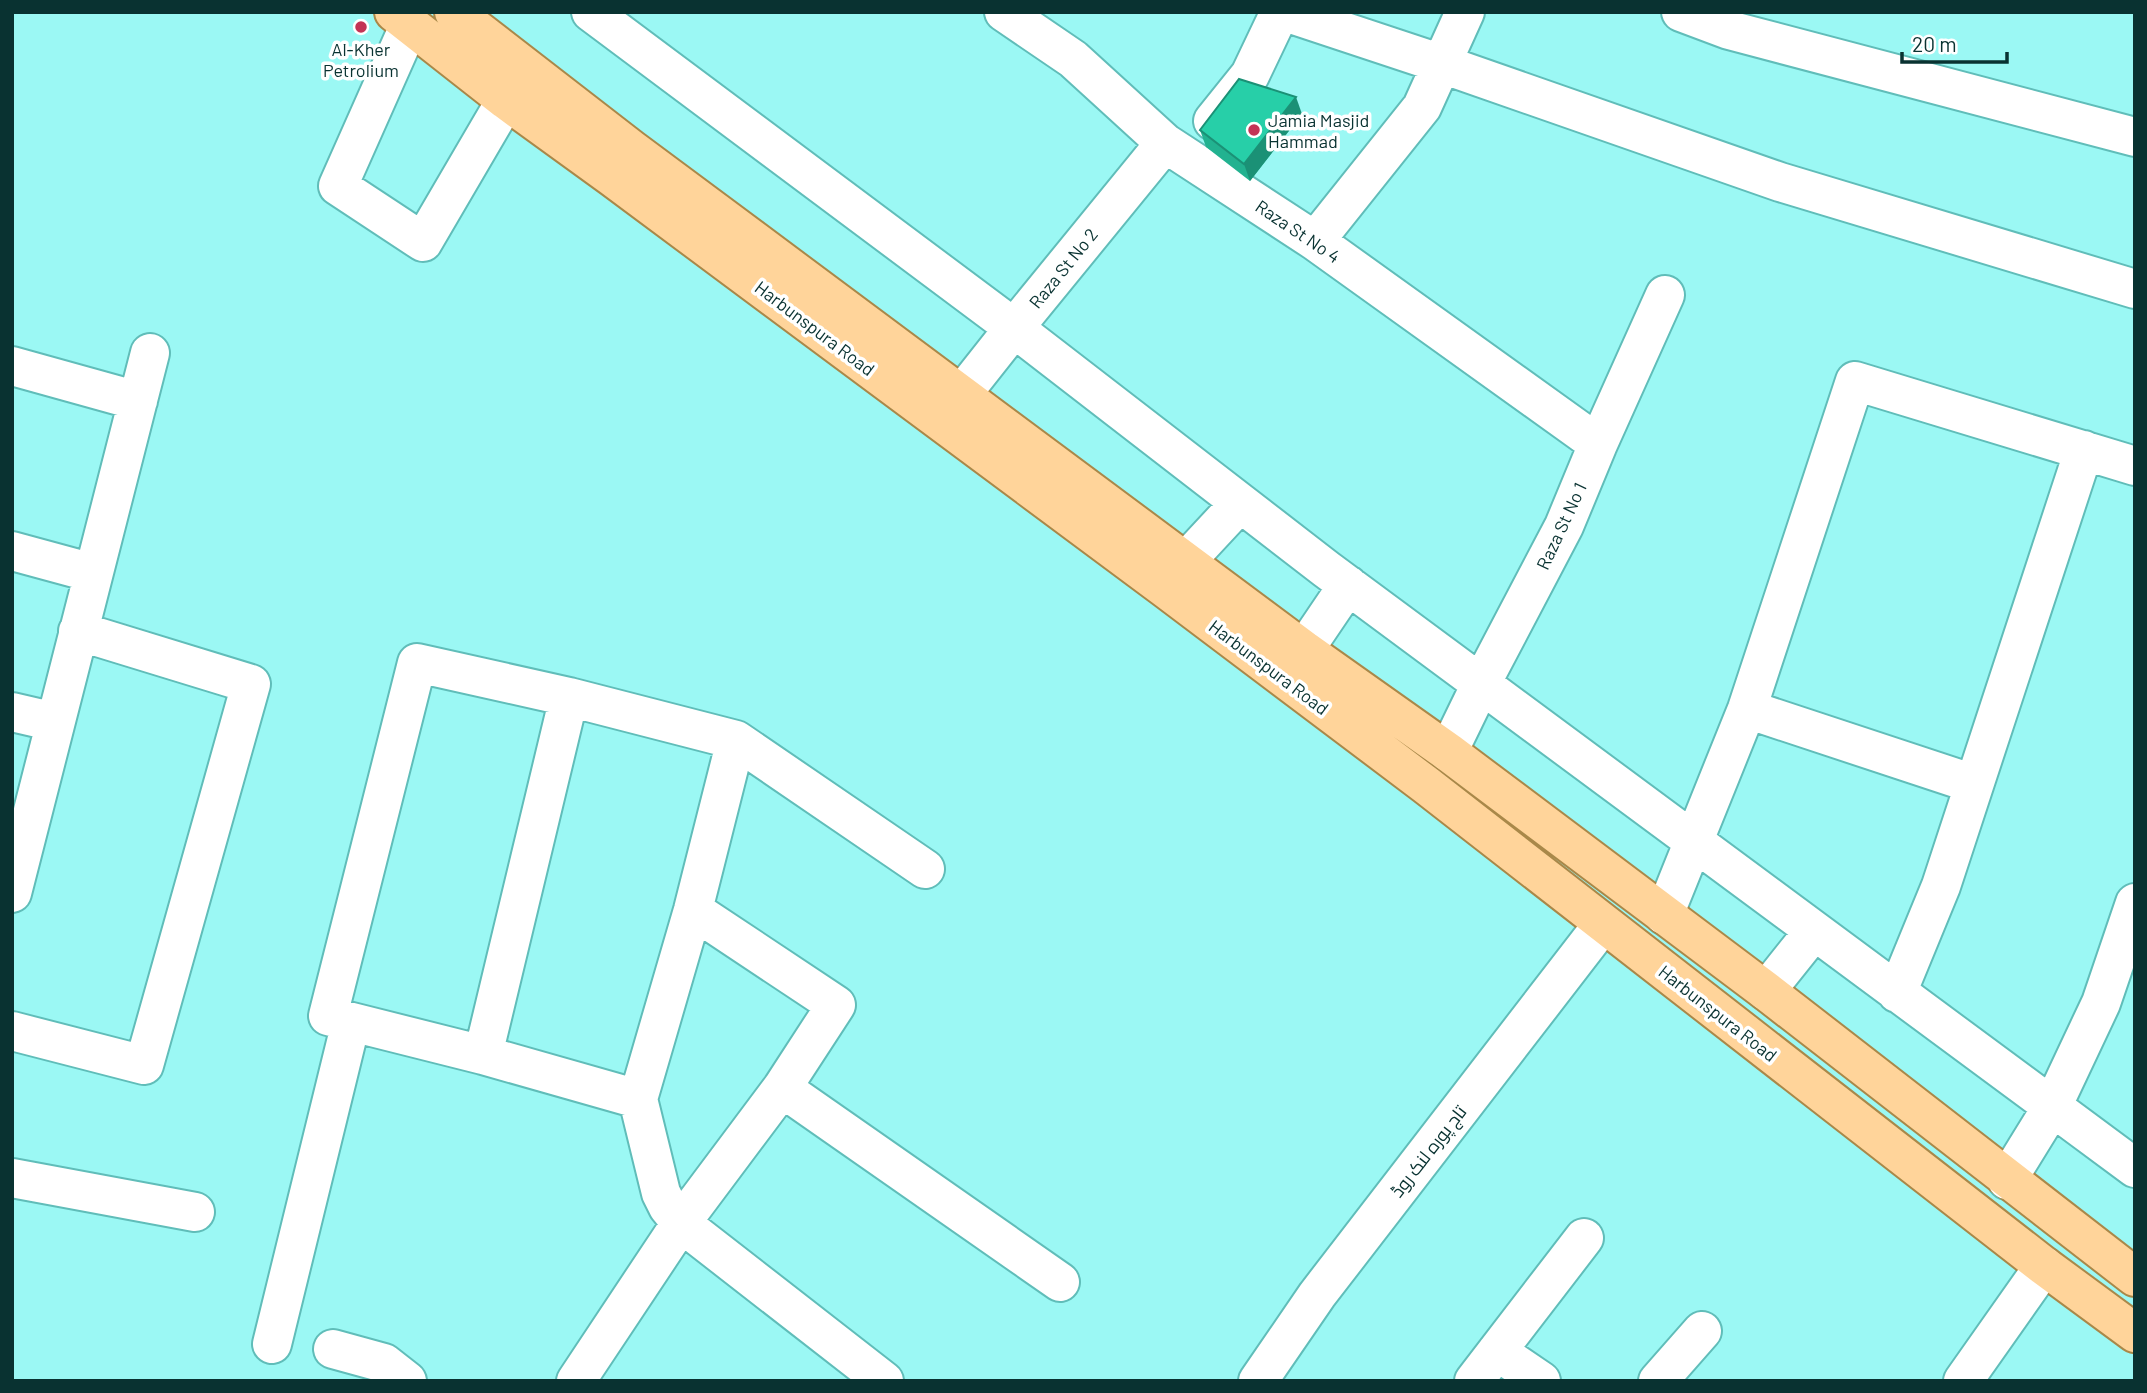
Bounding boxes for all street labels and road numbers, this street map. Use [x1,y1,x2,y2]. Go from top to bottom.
street label: Raza St No 4 [1252,195,1344,267]
street label: Raza St No 2 [1024,223,1102,313]
street label: Harbunspura Road [751,276,879,380]
street label: Raza St No 1 [1531,479,1591,573]
street label: Harbunspura Road [1205,615,1333,719]
street label: Harbunspura Road [1654,960,1782,1066]
street label: تاج پورہ لنک روڈ [1385,1101,1472,1202]

